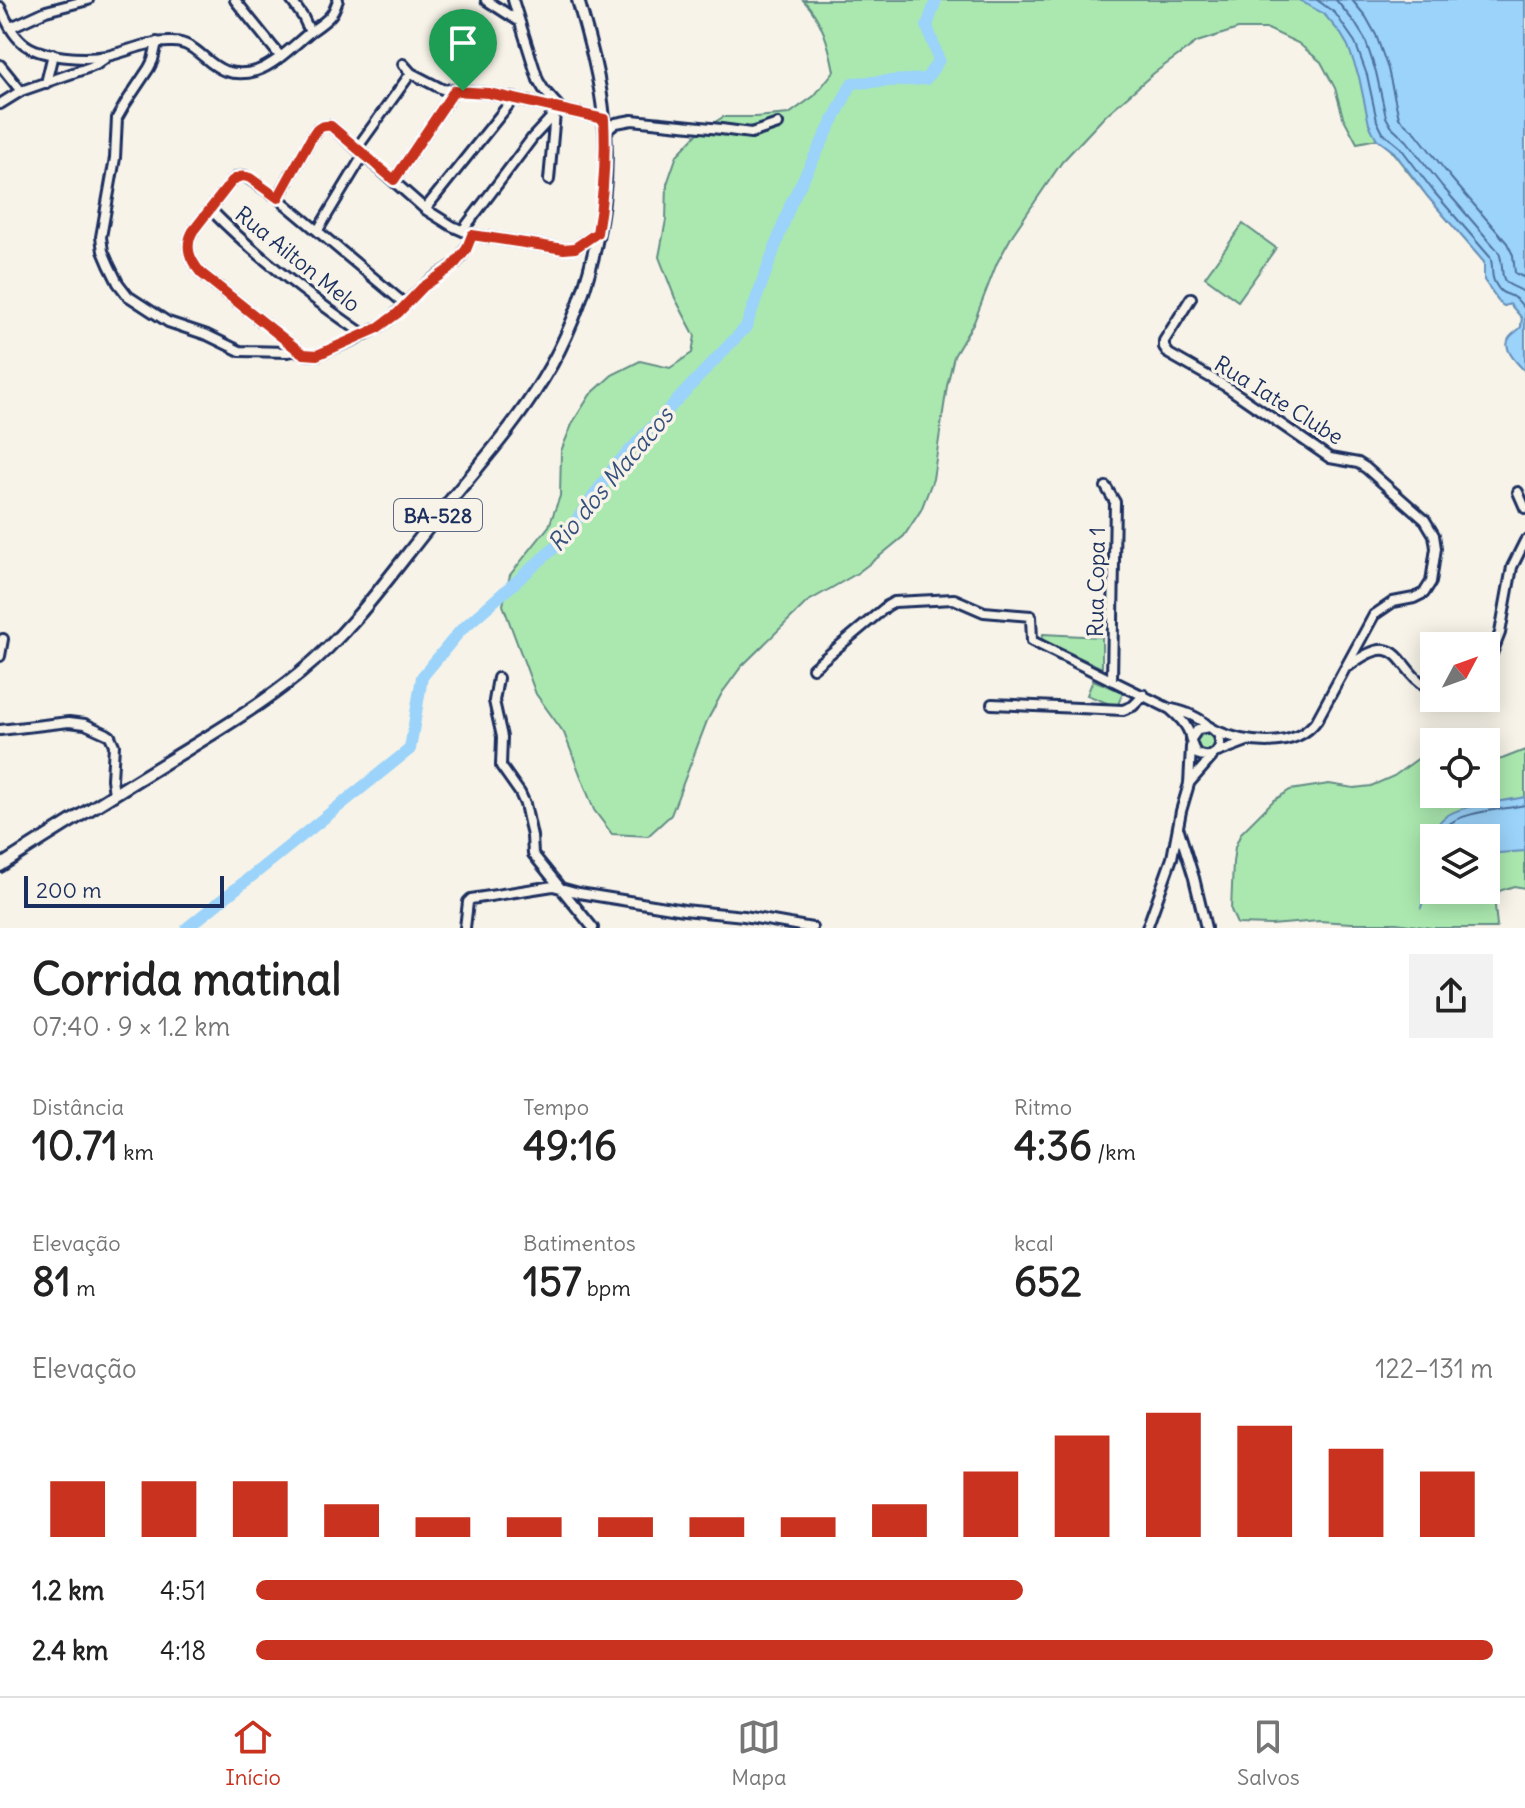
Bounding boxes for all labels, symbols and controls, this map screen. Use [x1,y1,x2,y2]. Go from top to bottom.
pin [429,9,497,91]
icon: arrive [441,21,485,65]
street label: Rua Ailton Melo [230,200,366,318]
street label: Rua Iate Clube [1209,349,1349,451]
water label: Rio dos Macacos [541,400,680,557]
road number: BA-528 [394,499,482,531]
street label: Rua Copa 1 [1081,527,1111,637]
north arrow [1420,632,1500,712]
map controls [1420,632,1500,904]
button: locate [1420,728,1500,808]
button: layers [1420,824,1500,904]
scale bar [24,872,224,908]
text: 200 m [36,876,102,904]
text: Corrida matinal [32,952,341,1007]
button: share [1409,954,1493,1038]
text: 07:40 · 9 × 1.2 km [32,1010,230,1043]
text: Distância [32,1093,124,1121]
text: Tempo [523,1093,589,1121]
text: Ritmo [1014,1093,1072,1121]
text: 10.71 [32,1121,118,1171]
text: 49:16 [523,1121,617,1171]
text: 4:36 [1014,1121,1092,1171]
text: km [118,1138,154,1166]
text: /km [1092,1138,1136,1166]
text: Elevação [32,1229,121,1257]
text: Batimentos [523,1229,636,1257]
text: kcal [1014,1229,1054,1257]
text: 81 [32,1257,71,1307]
text: 157 [523,1257,581,1307]
text: 652 [1014,1257,1082,1307]
text: m [71,1274,95,1302]
text: bpm [581,1274,631,1302]
text: Elevação [32,1352,137,1385]
text: 122–131 m [1375,1352,1493,1385]
text: 1.2 km [32,1574,104,1607]
text: 4:51 [160,1574,206,1607]
text: 2.4 km [32,1634,108,1667]
text: 4:18 [160,1634,206,1667]
tab: Início [225,1715,281,1791]
tab: Mapa [731,1715,787,1791]
tab: Salvos [1237,1715,1300,1791]

